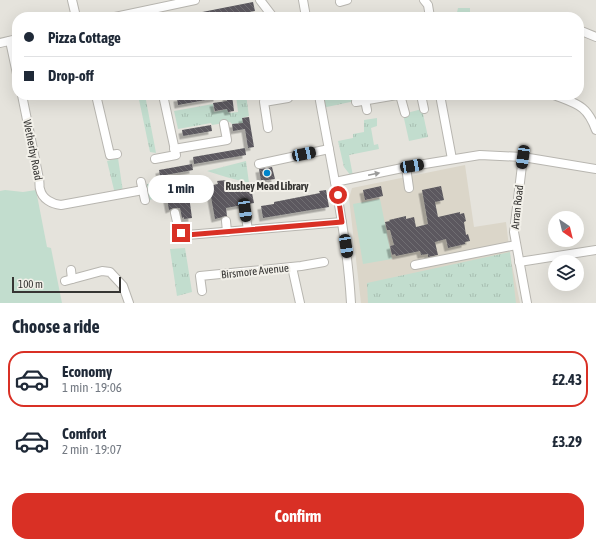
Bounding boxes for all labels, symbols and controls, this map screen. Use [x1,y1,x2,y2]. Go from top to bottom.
text: Pizza Cottage [48,29,121,46]
text: Drop-off [48,67,94,84]
street label: Wetherby Road [21,119,45,181]
car [515,144,531,170]
car [291,146,317,162]
car [399,158,425,174]
marker: Rushey Mead Library [262,168,272,178]
one-way arrow [368,170,380,176]
callout: 1 min [148,175,214,203]
place label: Rushey Mead Library [225,180,309,192]
text: 1 min [168,181,194,196]
street label: Arran Road [509,184,525,230]
route start [329,186,347,204]
car [237,197,253,223]
north arrow [548,211,584,247]
map controls [548,211,584,291]
route end [172,224,190,242]
car [338,233,354,259]
button: layers [548,255,584,291]
street label: Birsmore Avenue [220,261,290,281]
scale bar [12,275,121,294]
text: 100 m [18,278,43,290]
text: Choose a ride [12,316,100,337]
icon: car [14,361,50,397]
text: Economy [62,363,112,380]
text: £2.43 [552,371,582,388]
text: 1 min · 19:06 [62,380,122,395]
icon: car [14,423,50,459]
text: Comfort [62,425,106,442]
text: £3.29 [552,433,582,450]
text: 2 min · 19:07 [62,442,122,457]
button: Confirm [12,493,584,539]

